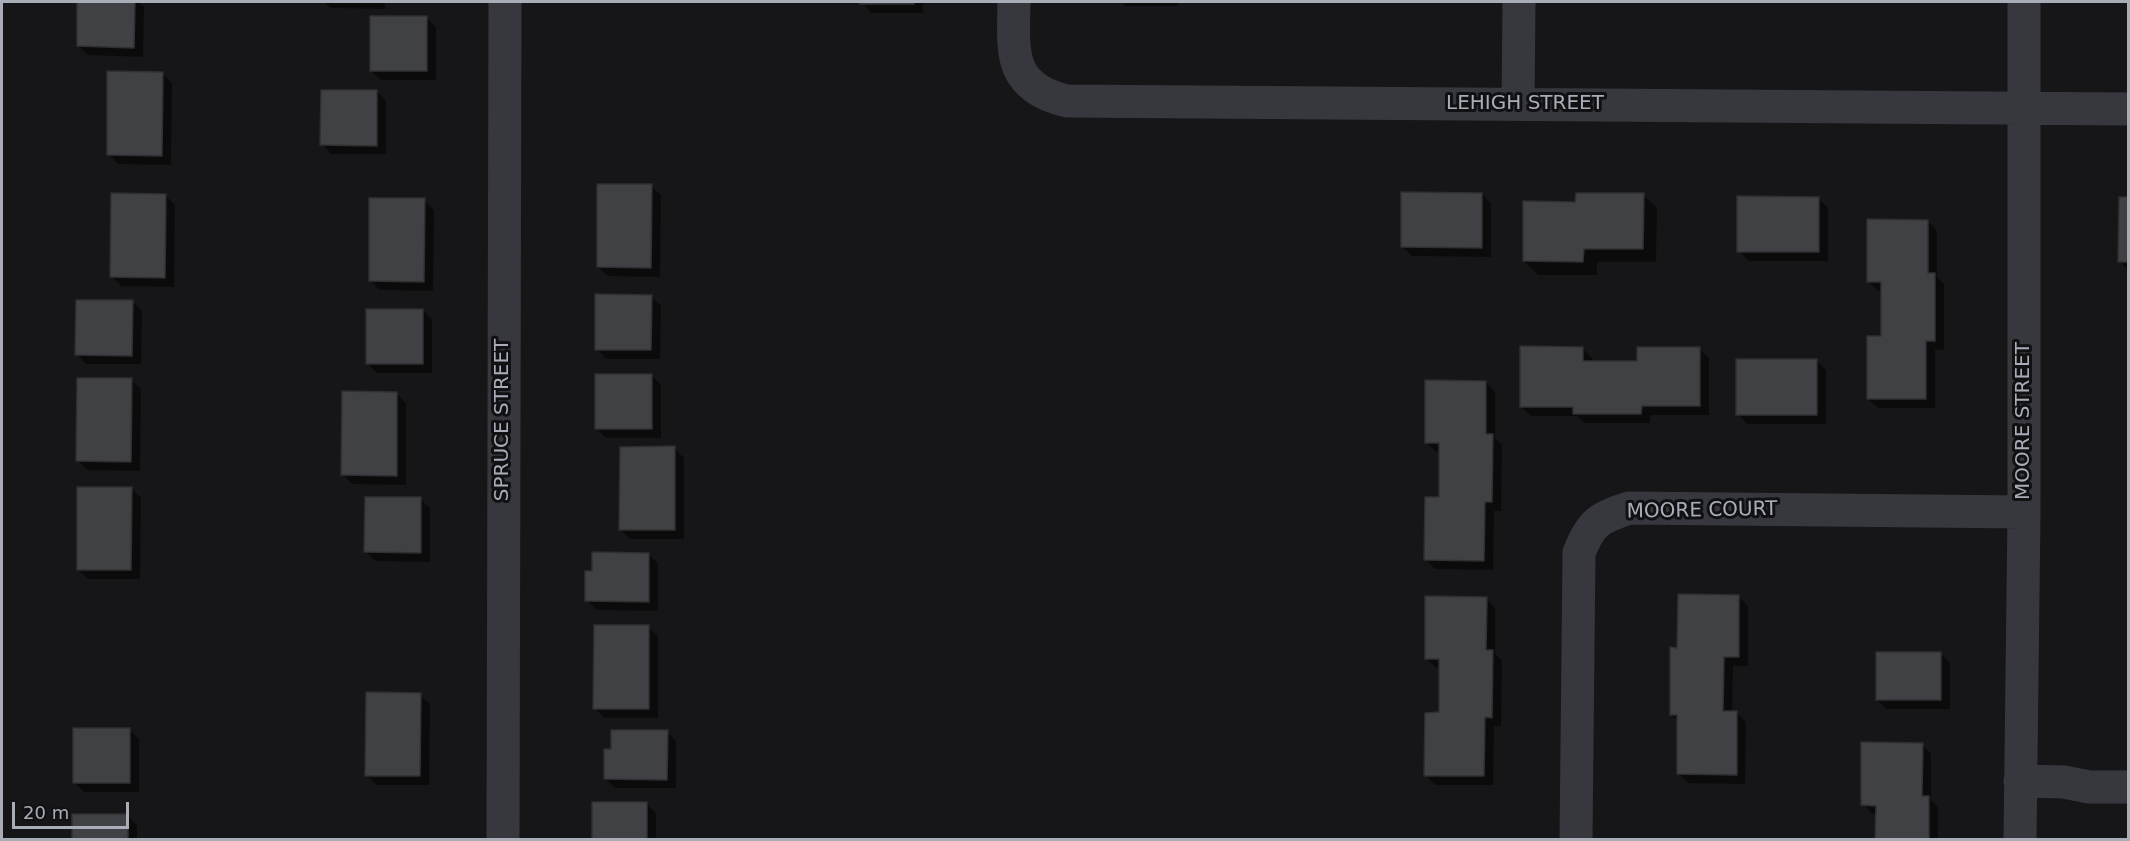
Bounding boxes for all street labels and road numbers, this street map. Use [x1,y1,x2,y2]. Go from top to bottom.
street label: LEHIGH STREET [1446,92,1604,116]
street label: SPRUCE STREET [491,339,515,501]
street label: MOORE STREET [2012,342,2036,500]
street label: MOORE COURT [1626,498,1778,524]

